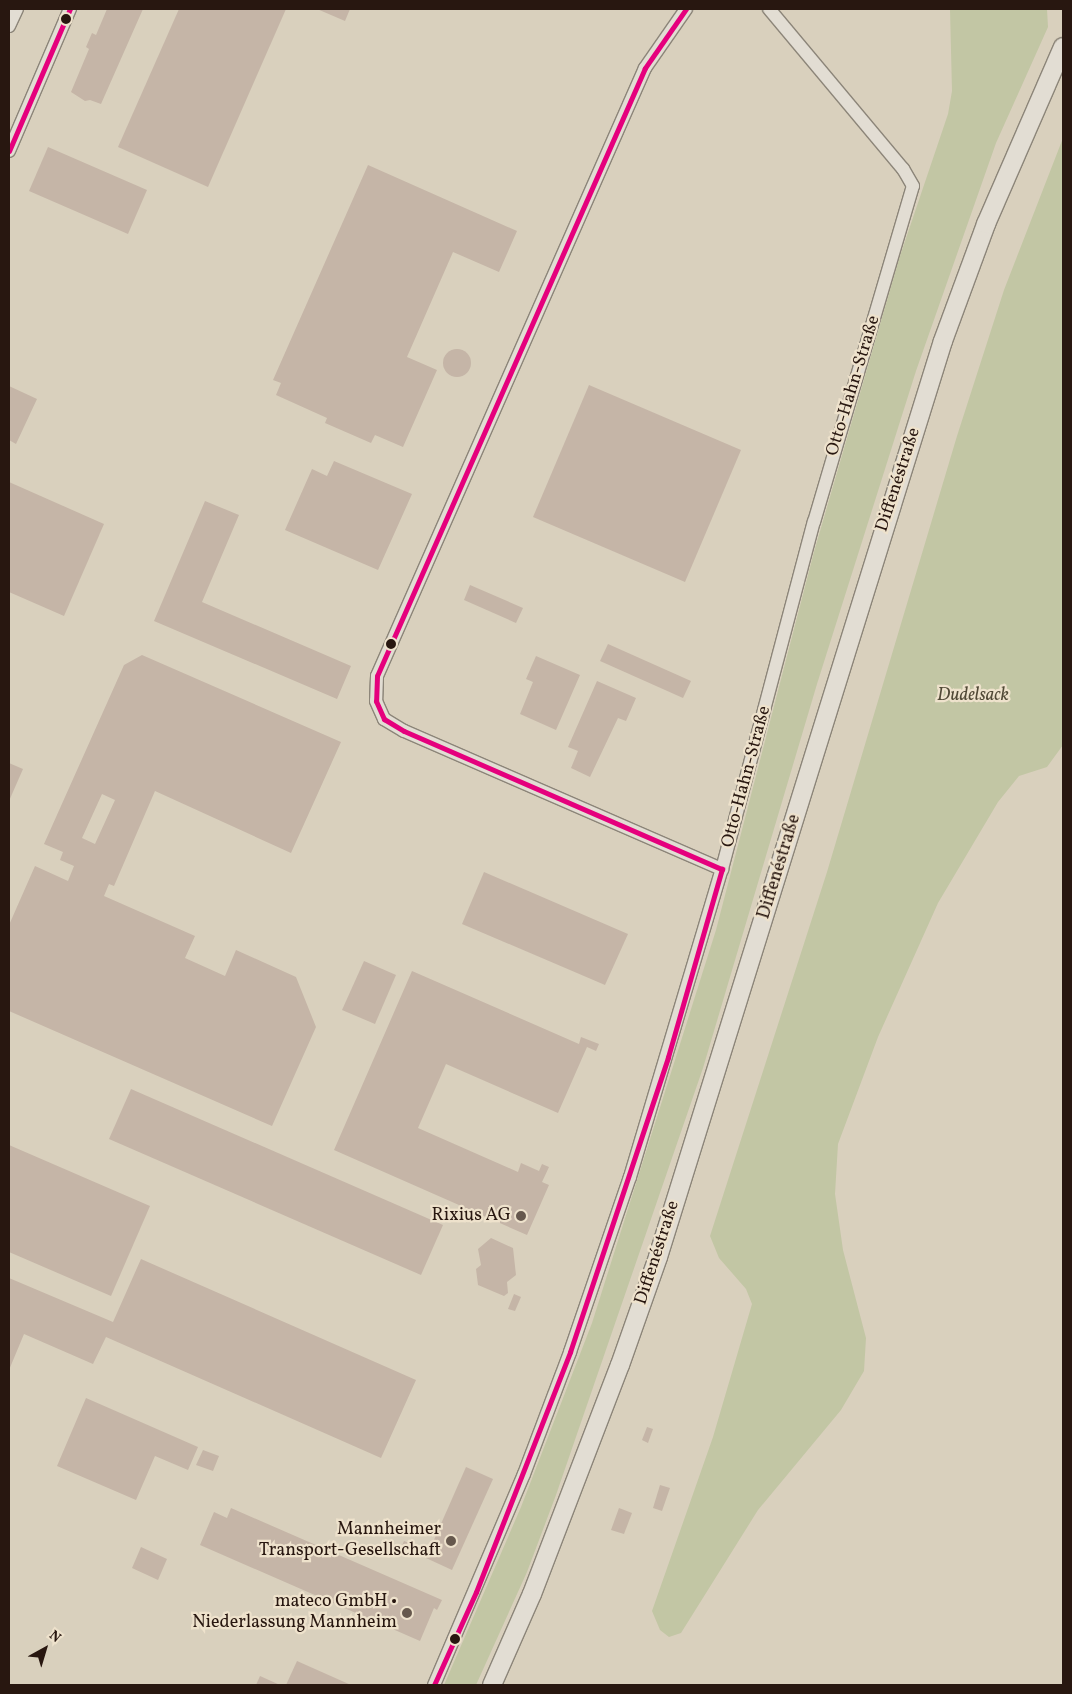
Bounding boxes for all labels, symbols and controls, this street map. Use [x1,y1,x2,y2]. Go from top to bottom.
unlabelled marker [61,14,71,24]
street label: Otto-Hahn-Straße [822,313,886,459]
street label: Diffenéstraße [872,425,926,535]
unlabelled marker [386,639,396,649]
park label: Dudelsack [937,685,1009,707]
street label: Otto-Hahn-Straße [718,704,776,850]
street label: Diffenéstraße [754,812,806,922]
street label: Diffenéstraße [631,1198,685,1308]
place label: Rixius AG [432,1205,511,1227]
marker: Rixius AG [515,1210,527,1222]
place label: Mannheimer Transport-Gesellschaft [259,1520,441,1562]
marker: Mannheimer Transport-Gesellschaft [445,1535,457,1547]
place label: mateco GmbH • Niederlassung Mannheim [192,1592,397,1635]
marker: mateco GmbH • Niederlassung Mannheim [401,1607,413,1619]
north arrow [20,1624,70,1674]
text: N [45,1626,65,1648]
unlabelled marker [450,1634,460,1644]

